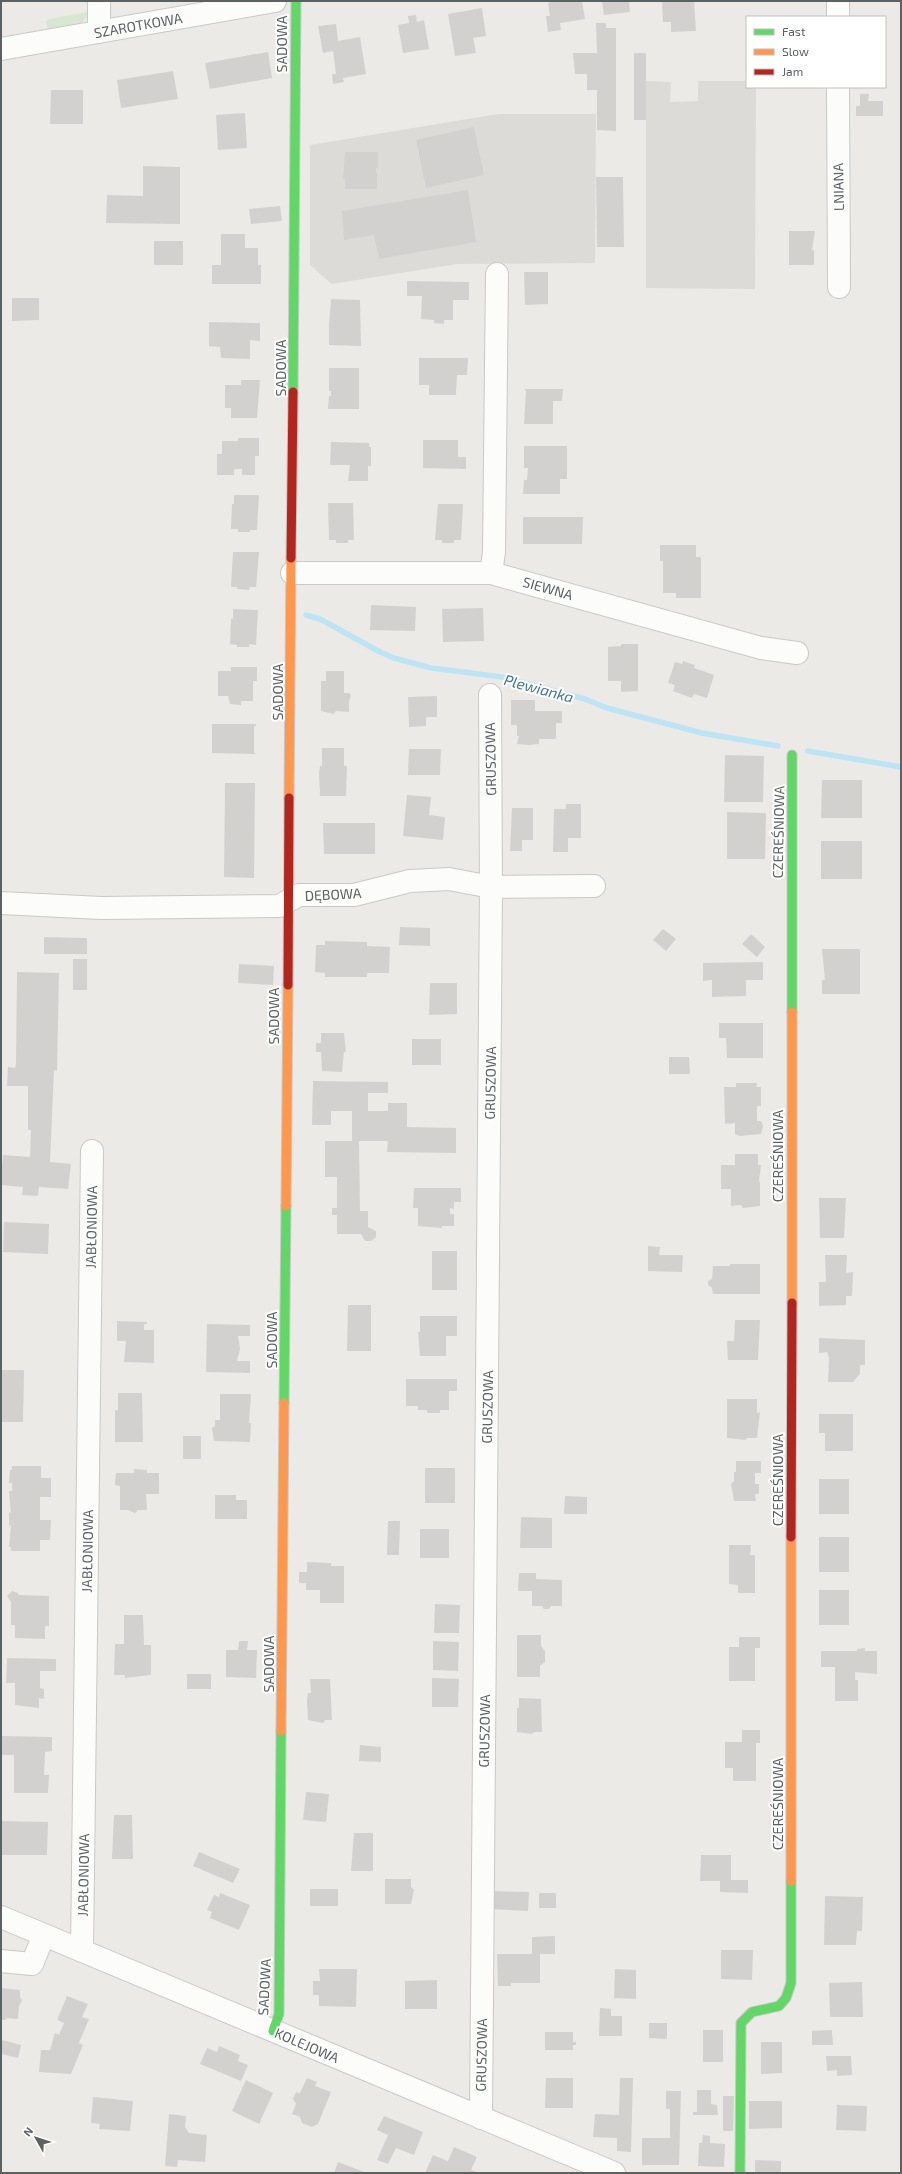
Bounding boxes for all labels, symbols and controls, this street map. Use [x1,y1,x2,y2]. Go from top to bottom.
street label: SZAROTKOWA [93,9,184,41]
street label: SADOWA [273,15,290,72]
legend [746,16,886,88]
text: Fast [782,24,806,38]
text: Slow [782,44,809,58]
text: Jam [782,64,803,78]
street label: LNIANA [829,163,847,211]
street label: SADOWA [272,339,289,396]
street label: SIEWNA [521,573,575,603]
street label: SADOWA [269,663,286,720]
water label: Plewianka [502,670,576,706]
street label: GRUSZOWA [481,722,499,796]
street label: CZEREŚNIOWA [769,785,787,878]
street label: DĘBOWA [304,884,362,904]
street label: SADOWA [265,987,282,1044]
street label: GRUSZOWA [481,1046,499,1120]
street label: CZEREŚNIOWA [769,1109,786,1202]
street label: JABŁONIOWA [82,1185,100,1269]
street label: SADOWA [263,1311,280,1368]
street label: GRUSZOWA [478,1370,496,1444]
street label: CZEREŚNIOWA [769,1433,786,1526]
street label: JABŁONIOWA [78,1509,96,1593]
street label: SADOWA [260,1635,277,1692]
street label: GRUSZOWA [475,1694,493,1768]
street label: CZEREŚNIOWA [769,1757,786,1850]
street label: JABŁONIOWA [74,1833,92,1917]
street label: SADOWA [254,1958,274,2016]
street label: GRUSZOWA [472,2018,490,2092]
street label: KOLEJOWA [272,2024,342,2066]
north arrow [16,2118,56,2158]
text: N [20,2124,35,2139]

